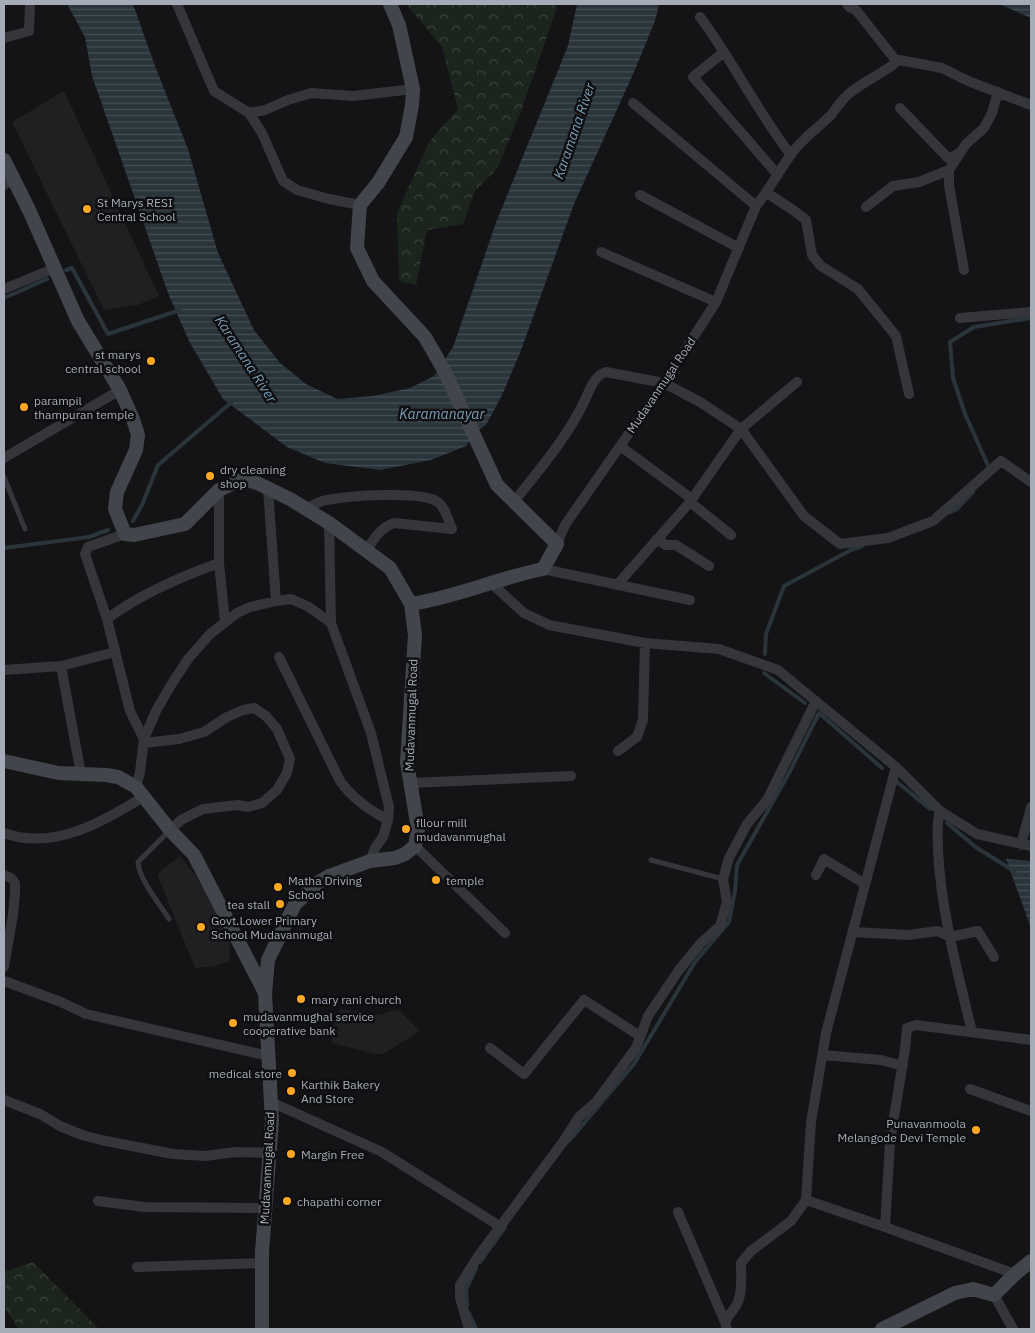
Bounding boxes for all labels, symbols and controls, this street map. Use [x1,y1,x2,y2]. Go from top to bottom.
water label: Karamana River [549,80,599,181]
place label: St Marys RESI Central School [97,195,175,224]
marker: St Marys RESI Central School [81,203,93,215]
water label: Karamana River [211,312,281,407]
street label: Mudavanmugal Road [623,334,699,436]
place label: st marys central school [65,347,141,376]
marker: st marys central school [145,355,157,367]
place label: parampil thampuran temple [34,393,135,422]
marker: parampil thampuran temple [18,401,30,413]
water label: Karamanayar [399,405,486,423]
place label: dry cleaning shop [220,462,286,491]
marker: dry cleaning shop [204,470,216,482]
street label: Mudavanmugal Road [402,658,420,772]
place label: fllour mill mudavanmughal [416,815,506,844]
marker: fllour mill mudavanmughal [400,823,412,835]
place label: Matha Driving School [288,873,363,902]
place label: temple [446,873,484,888]
marker: temple [430,874,442,886]
marker: Matha Driving School [272,881,284,893]
place label: tea stall [227,897,270,912]
marker: tea stall [274,898,286,910]
place label: Govt.Lower Primary School Mudavanmugal [211,913,332,942]
marker: Govt.Lower Primary School Mudavanmugal [195,921,207,933]
place label: mary rani church [311,992,402,1007]
marker: mary rani church [295,993,307,1005]
place label: mudavanmughal service cooperative bank [243,1009,374,1038]
marker: mudavanmughal service cooperative bank [227,1017,239,1029]
place label: medical store [209,1066,282,1081]
marker: medical store [286,1067,298,1079]
place label: Karthik Bakery And Store [301,1077,380,1106]
marker: Karthik Bakery And Store [285,1085,297,1097]
street label: Mudavanmugal Road [257,1111,277,1225]
place label: Punavanmoola Melangode Devi Temple [838,1116,967,1145]
marker: Punavanmoola Melangode Devi Temple [970,1124,982,1136]
place label: Margin Free [301,1147,365,1162]
marker: Margin Free [285,1148,297,1160]
place label: chapathi corner [297,1194,382,1209]
marker: chapathi corner [281,1195,293,1207]

